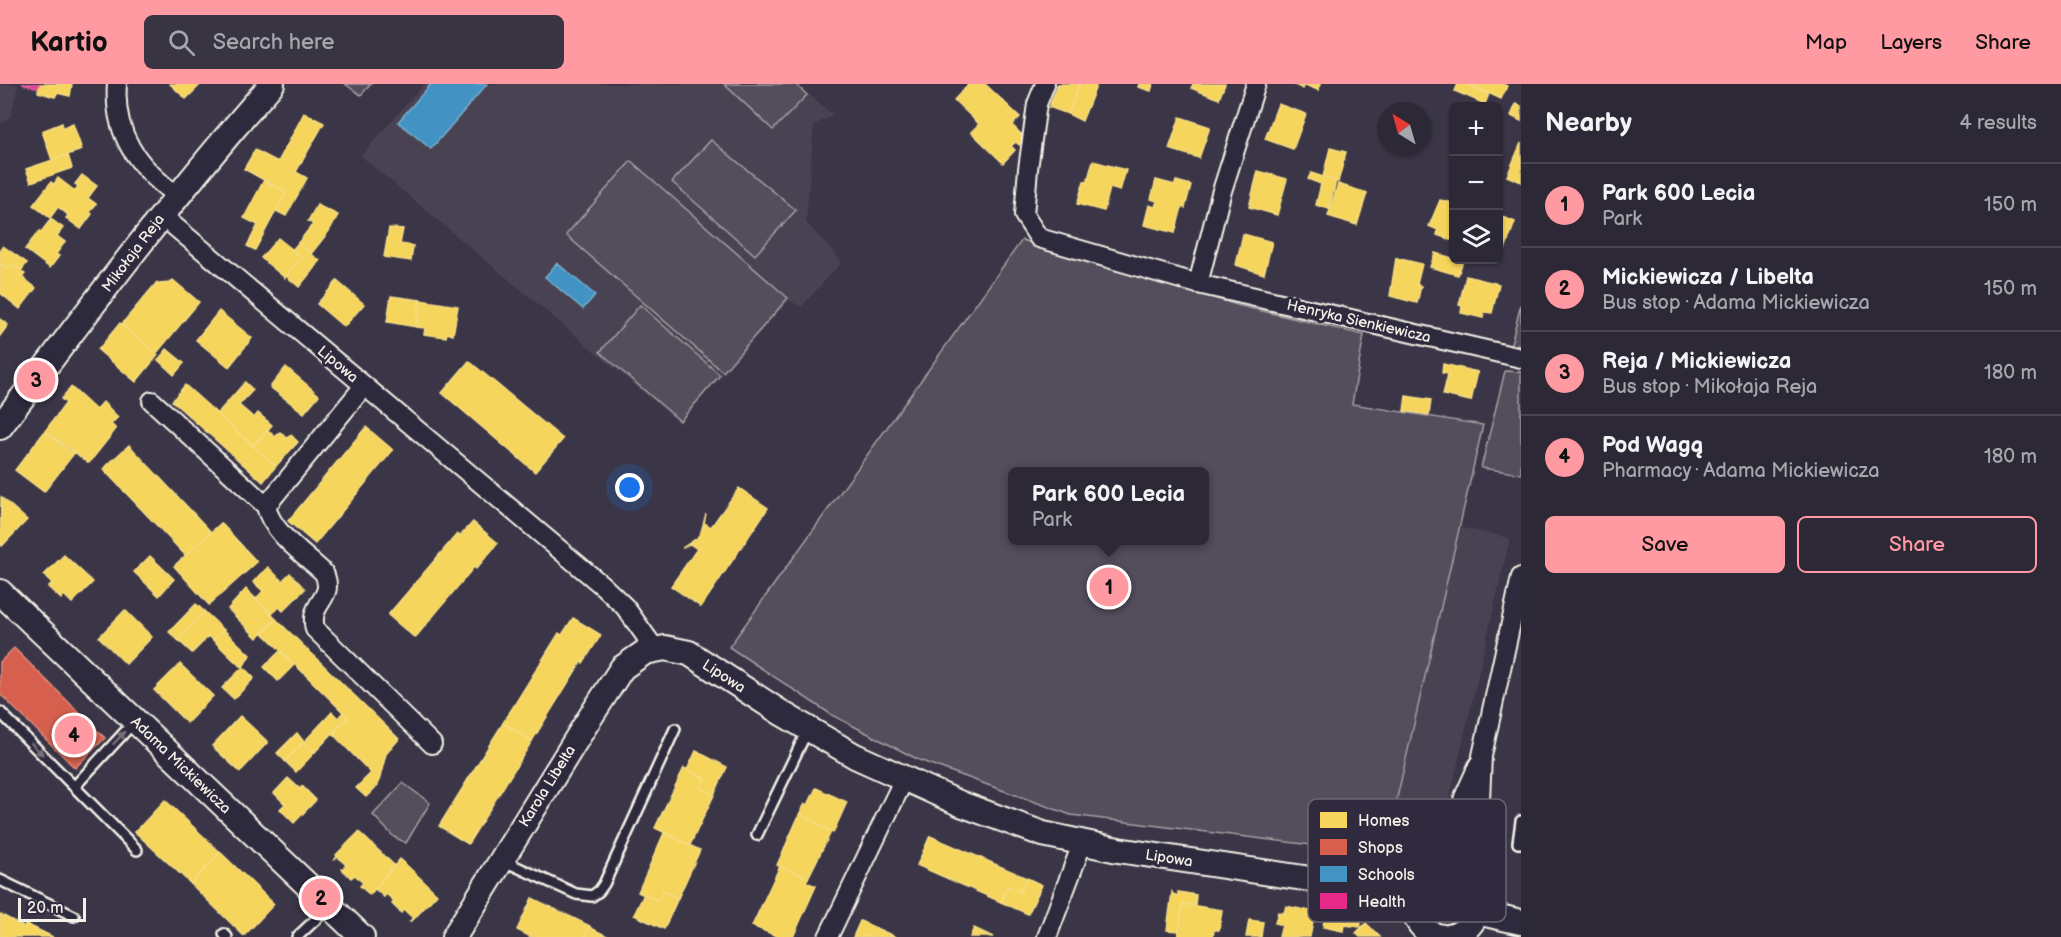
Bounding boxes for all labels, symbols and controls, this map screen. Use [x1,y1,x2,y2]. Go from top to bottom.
search box [144,15,564,69]
text: Kartio [30,26,108,59]
icon: search [165,26,198,59]
text: Search here [213,29,335,56]
text: Map [1805,30,1847,55]
text: Layers [1880,30,1942,55]
text: Share [1975,30,2031,55]
north arrow [1377,102,1431,156]
map controls [1449,102,1503,264]
button: + [1449,102,1503,156]
text: Nearby [1545,108,1632,139]
text: 4 results [1959,111,2037,135]
button: − [1449,156,1503,210]
text: Park 600 Lecia [1602,180,1755,207]
text: 1 [1560,193,1569,217]
text: 150 m [1984,193,2037,217]
text: Park [1602,207,1642,231]
street label: Mikołaja Reja [98,210,169,296]
button: layers [1449,210,1503,264]
text: Mickiewicza / Libelta [1602,264,1814,291]
text: 2 [1559,277,1570,301]
text: 150 m [1984,277,2037,301]
text: Bus stop · Adama Mickiewicza [1602,291,1870,315]
street label: Henryka Sienkiewicza [1285,296,1433,347]
street label: Lipowa [313,342,362,387]
text: Reja / Mickiewicza [1602,348,1791,375]
pin: 3 [16,358,56,402]
text: 3 [1559,361,1570,385]
text: 180 m [1984,361,2037,385]
text: Bus stop · Mikołaja Reja [1602,375,1817,399]
text: Pod Wagą [1602,432,1703,459]
text: 4 [1559,445,1570,469]
text: 180 m [1984,445,2037,469]
text: Pharmacy · Adama Mickiewicza [1602,459,1879,483]
popup [1008,467,1209,545]
your location [615,473,644,502]
text: Park 600 Lecia [1032,481,1185,508]
text: Park [1032,508,1072,532]
button: Save [1545,516,1785,573]
button: Share [1797,516,2037,573]
pin: 1 [1090,564,1128,610]
street label: Lipowa [699,655,749,697]
pin: 4 [54,712,94,758]
street label: Adama Mickiewicza [127,713,235,818]
one-way arrow [112,731,126,746]
one-way arrow [30,742,45,756]
street label: Karola Libelta [515,742,580,831]
legend [1308,799,1506,922]
text: Homes [1358,812,1410,831]
text: Shops [1358,839,1403,858]
street label: Lipowa [1144,845,1194,872]
text: Schools [1358,866,1415,885]
pin: 2 [302,876,340,920]
text: Health [1358,893,1406,912]
scale bar [18,895,86,922]
text: 20 m [27,899,63,918]

